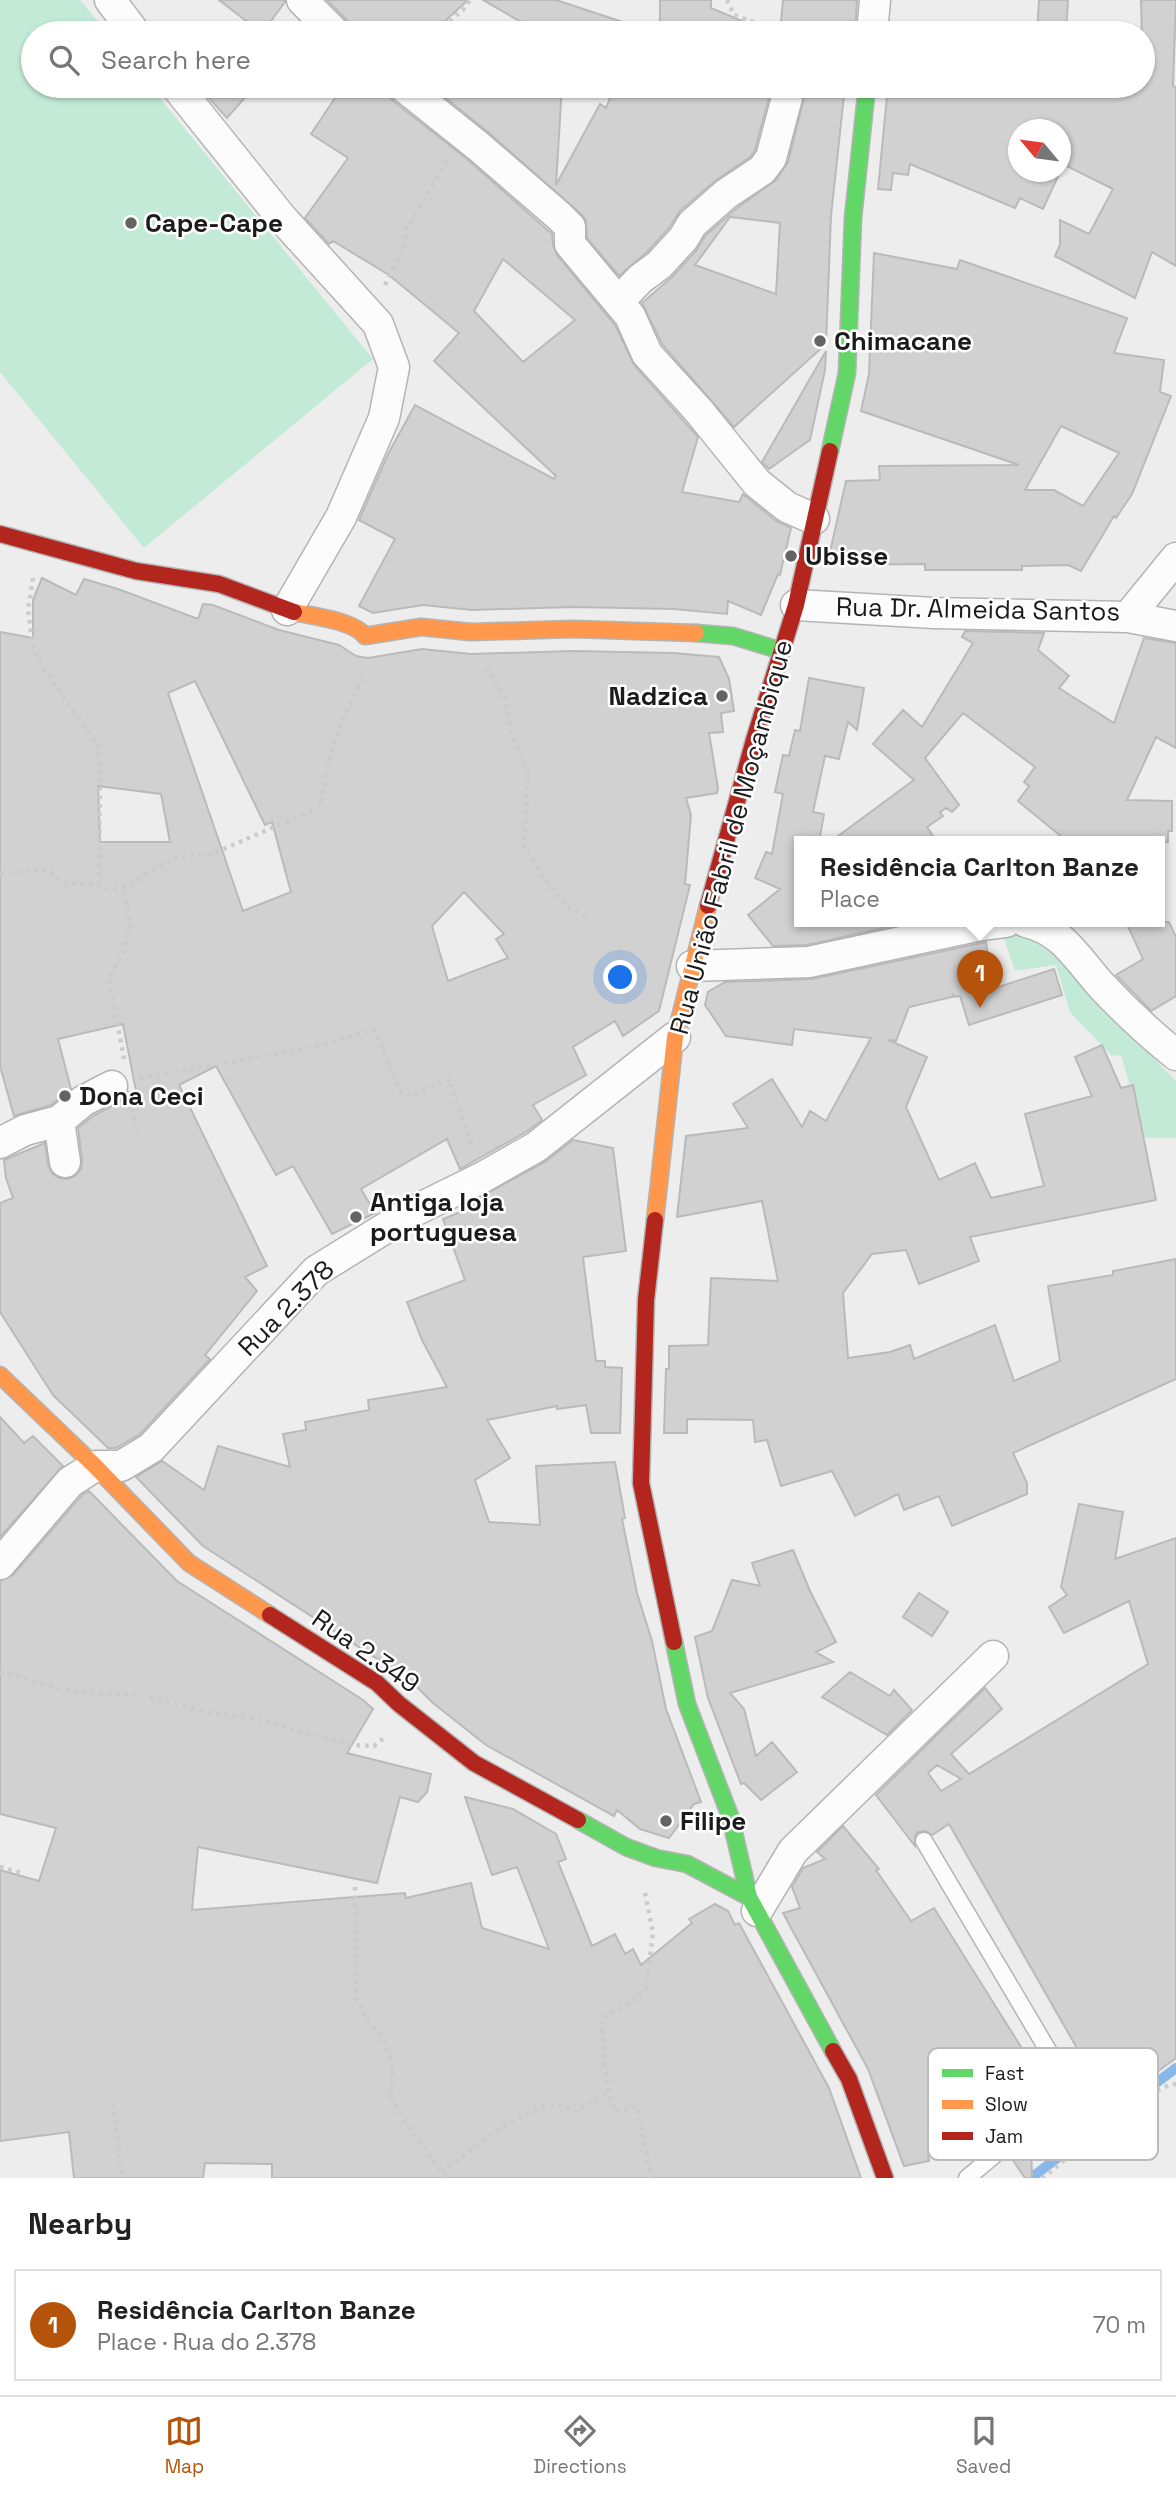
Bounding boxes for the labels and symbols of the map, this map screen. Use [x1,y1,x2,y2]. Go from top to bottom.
north arrow [1008,119,1071,182]
place label: Cape-Cape [145,206,283,240]
marker: Cape-Cape [123,215,139,231]
place label: Chimacane [834,324,972,358]
marker: Chimacane [812,333,828,349]
place label: Ubisse [805,539,888,573]
marker: Ubisse [783,548,799,564]
street label: Rua Dr. Almeida Santos [836,590,1120,628]
street label: Rua União Fabril de Moçambique [662,636,800,1038]
place label: Nadzica [609,679,708,713]
marker: Nadzica [714,688,730,704]
pin: 1 [957,950,1003,1008]
your location [603,960,637,994]
place label: Dona Ceci [79,1079,204,1113]
marker: Dona Ceci [57,1088,73,1104]
place label: Antiga loja portuguesa [370,1185,517,1249]
marker: Antiga loja portuguesa [348,1209,364,1225]
street label: Rua 2.378 [231,1253,341,1363]
street label: Rua 2.349 [305,1601,427,1701]
place label: Filipe [680,1804,746,1838]
marker: Filipe [658,1813,674,1829]
legend [928,2048,1158,2160]
text: Fast [985,2061,1025,2086]
text: Slow [985,2092,1028,2117]
text: Jam [985,2124,1023,2149]

